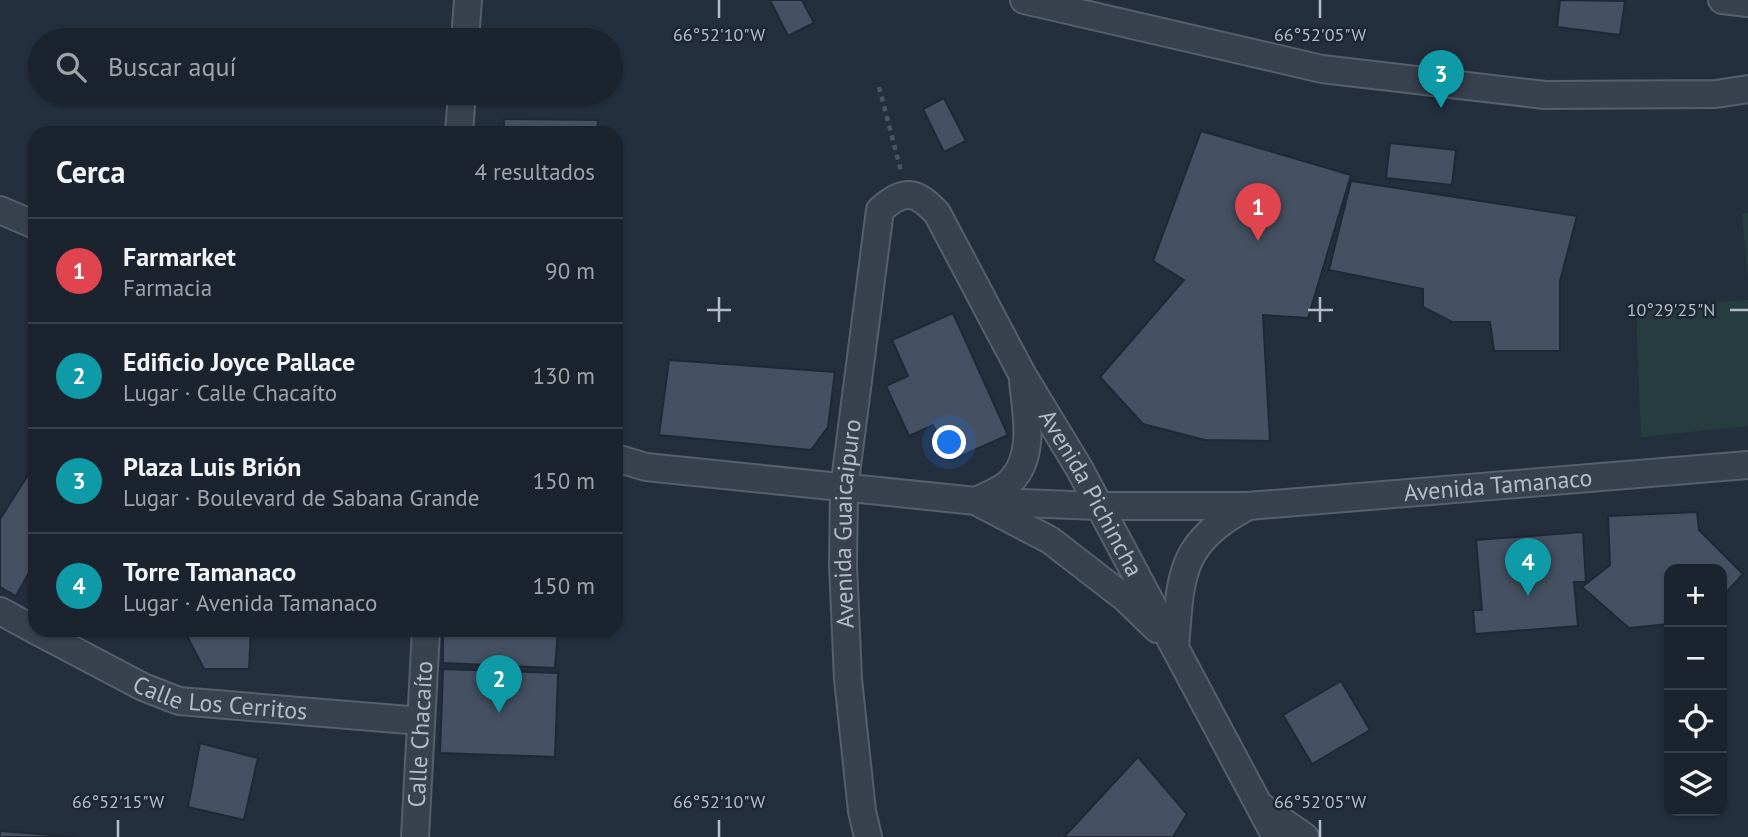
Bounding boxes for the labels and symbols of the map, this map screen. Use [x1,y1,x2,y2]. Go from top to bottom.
text: 66°52'10"W [673,23,765,46]
text: 66°52'05"W [1274,23,1366,46]
pin: 3 [1418,50,1464,108]
pin: 1 [1235,183,1281,241]
text: 10°29'25"N [1627,298,1715,321]
street label: Avenida Pichincha [1032,403,1150,582]
street label: Avenida Guaicaipuro [827,417,868,629]
your location [932,425,966,459]
street label: Avenida Tamanaco [1402,462,1593,508]
pin: 4 [1505,538,1551,596]
pin: 2 [476,655,522,713]
street label: Calle Chacaíto [401,660,439,808]
street label: Calle Los Cerritos [127,668,309,727]
text: 66°52'15"W [72,790,164,813]
text: 66°52'10"W [673,790,765,813]
text: 66°52'05"W [1274,790,1366,813]

